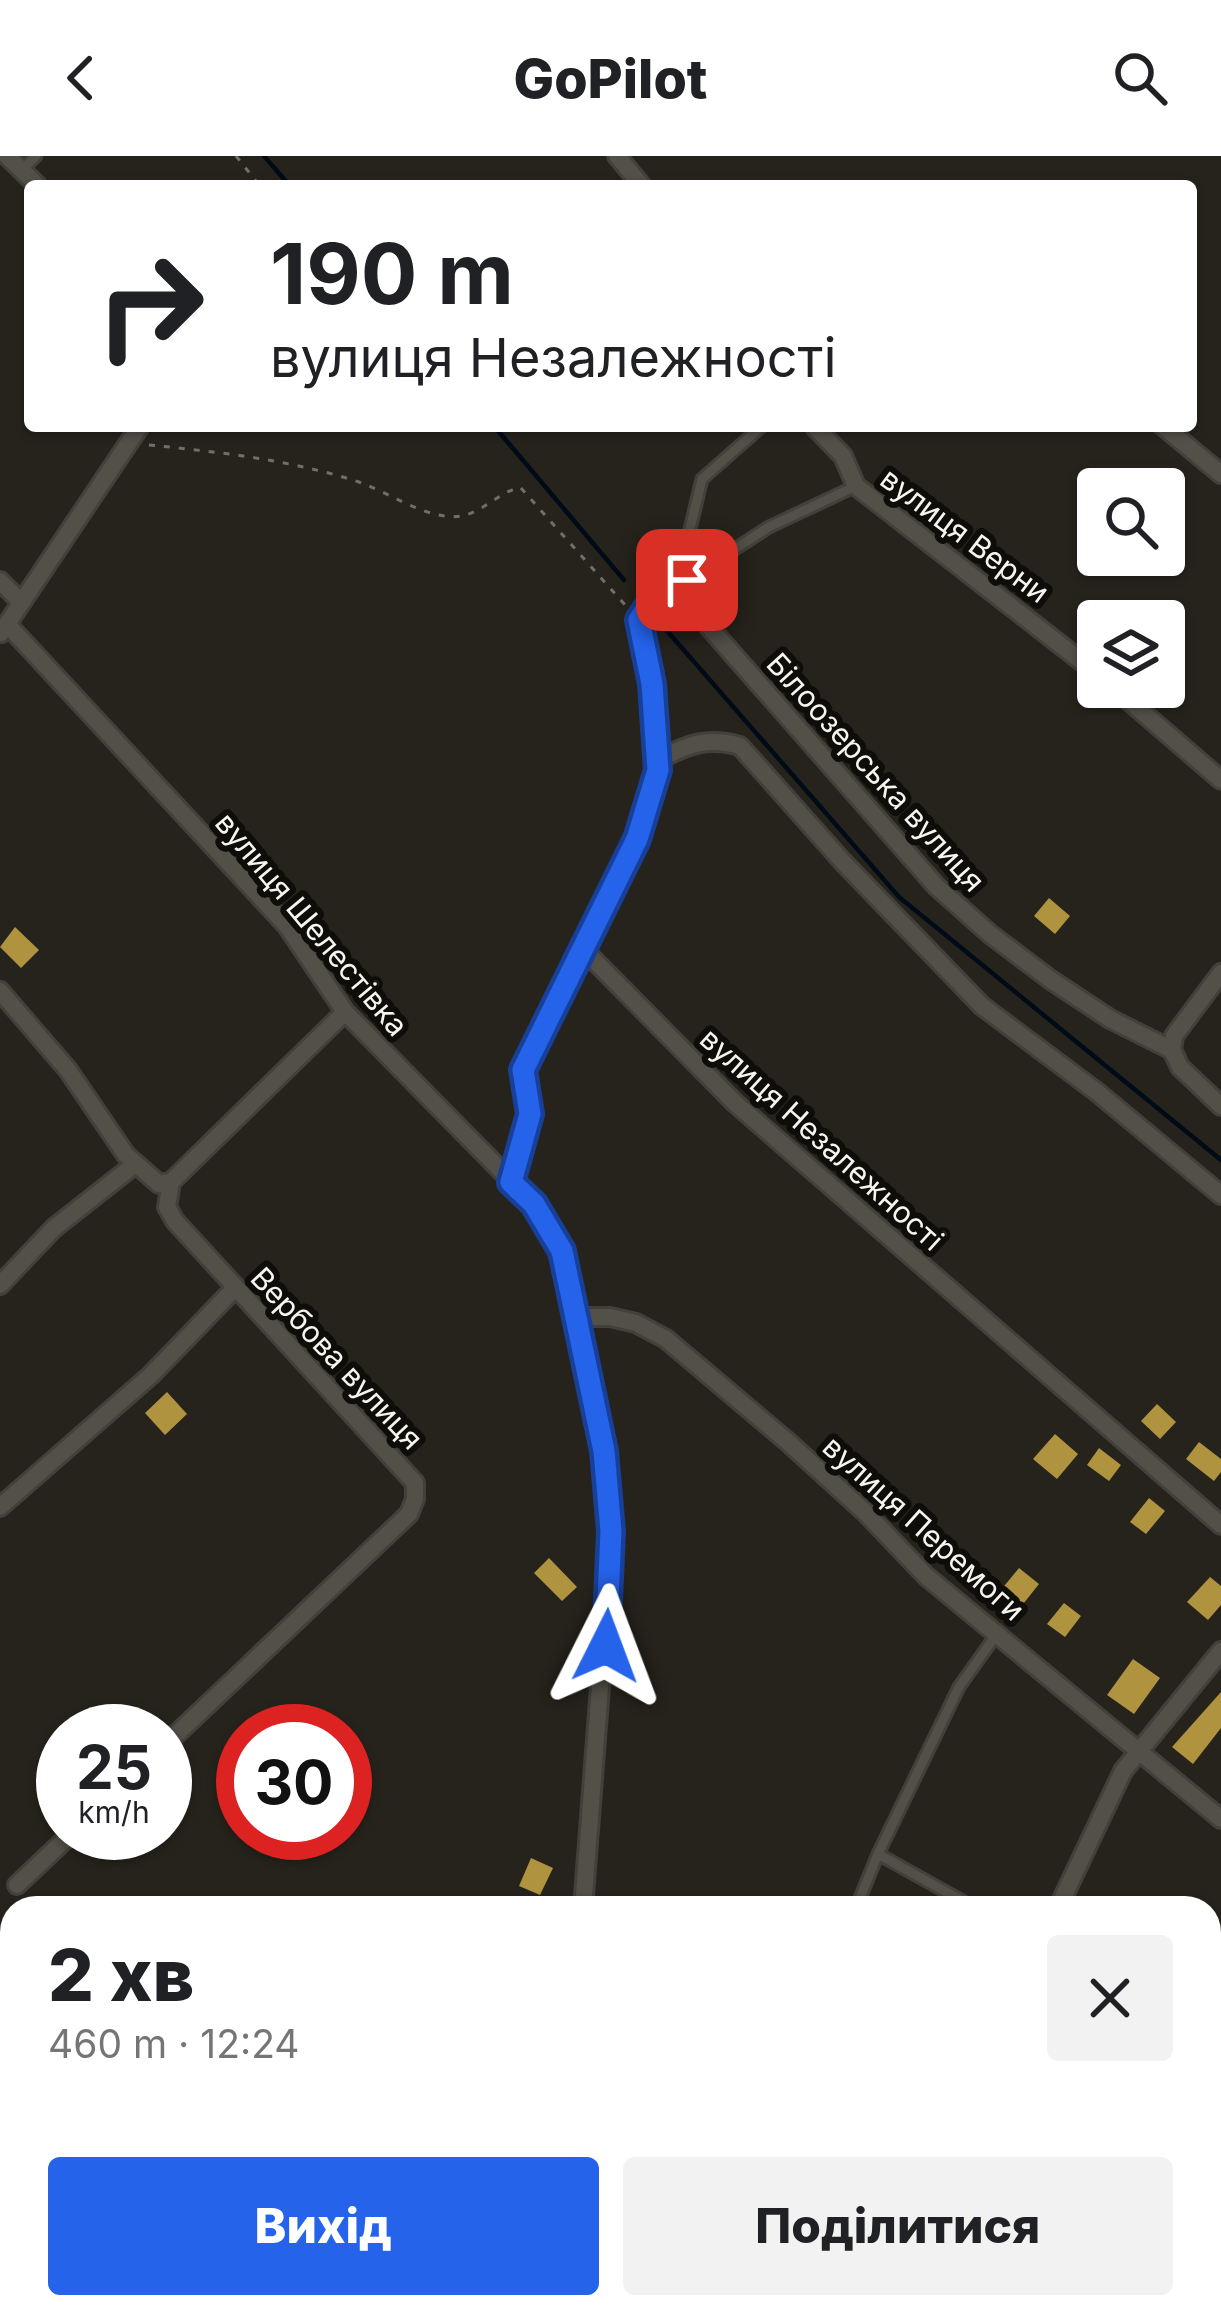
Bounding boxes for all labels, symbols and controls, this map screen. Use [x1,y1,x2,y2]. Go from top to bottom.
icon: back [48,45,114,111]
icon: search [1107,45,1173,111]
text: GoPilot [514,46,707,111]
text: 190 m [270,223,514,324]
icon: right [72,228,228,384]
text: вулиця Незалежності [270,325,837,390]
street label: вулиця Верни [874,460,1056,610]
map controls [1077,468,1185,708]
button: search [1077,468,1185,576]
pin [636,529,738,631]
icon: arrive [654,547,720,613]
button: layers [1077,600,1185,708]
street label: Білоозерська вулиця [760,646,992,898]
street label: вулиця Шелестівка [208,805,416,1043]
street label: вулиця Незалежності [693,1020,951,1258]
street label: Вербова вулиця [244,1260,430,1456]
street label: вулиця Перемоги [816,1428,1032,1628]
position arrow [543,1583,669,1709]
speed limit sign: 30 [216,1704,372,1860]
text: 25 [76,1731,152,1803]
text: km/h [78,1794,150,1830]
text: 2 хв [48,1931,194,2018]
button: close [1047,1935,1173,2061]
text: 460 m · 12:24 [48,2020,300,2067]
button: Вихід [48,2157,599,2295]
button: Поділитися [623,2157,1173,2295]

